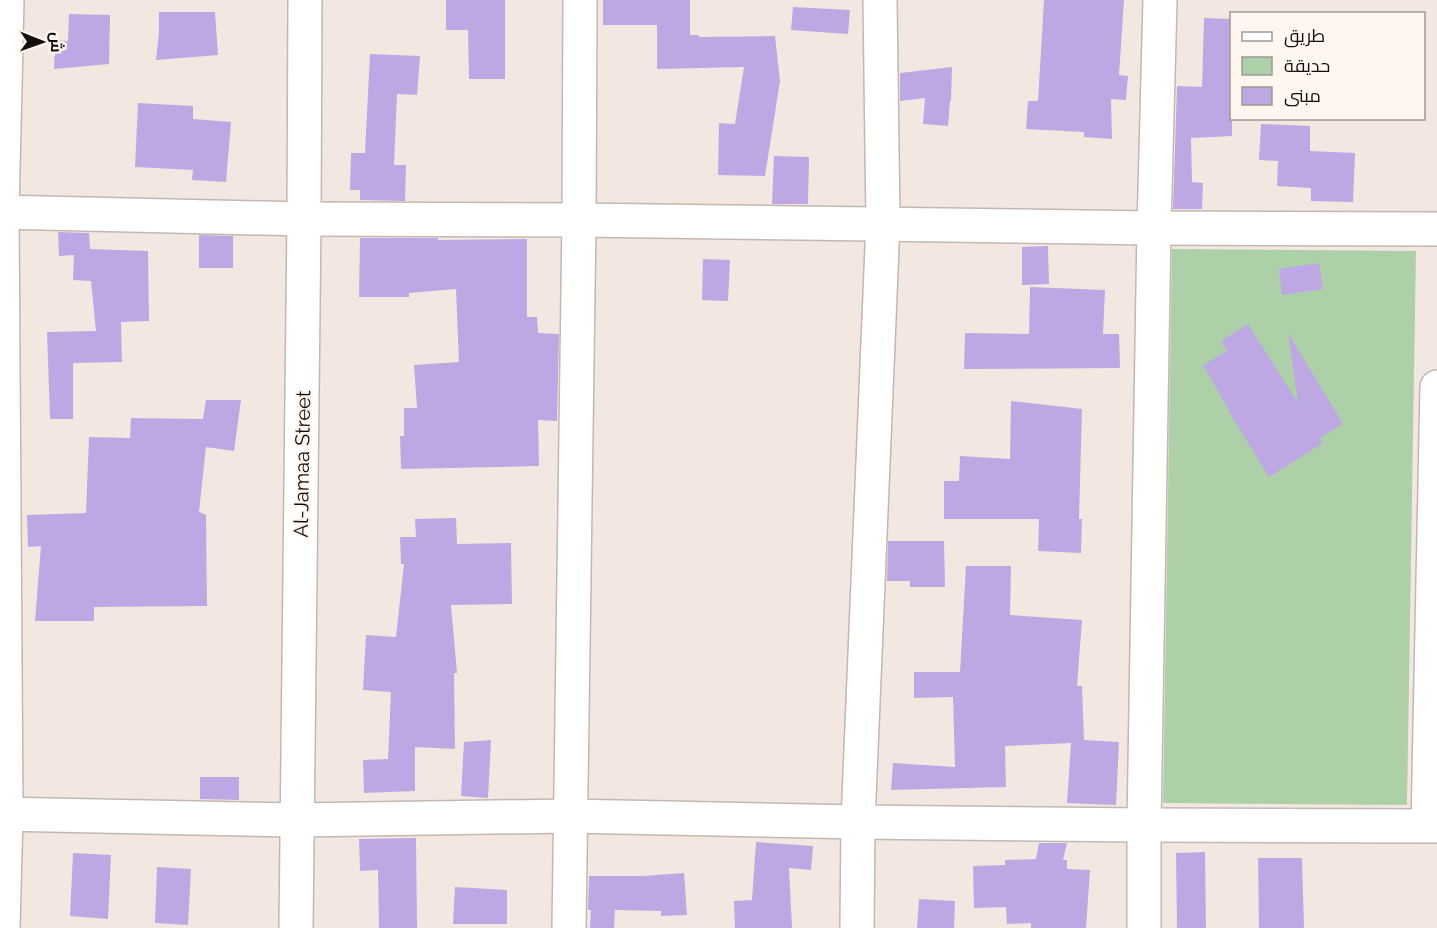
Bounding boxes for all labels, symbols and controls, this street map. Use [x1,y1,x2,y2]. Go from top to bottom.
north arrow [12,12,72,72]
legend [1230,12,1425,120]
text: طريق [1284,25,1325,48]
text: ش [47,32,66,53]
text: حديقة [1284,55,1330,76]
text: مبنى [1284,85,1321,107]
street label: Al-Jamaa Street [289,390,315,538]

